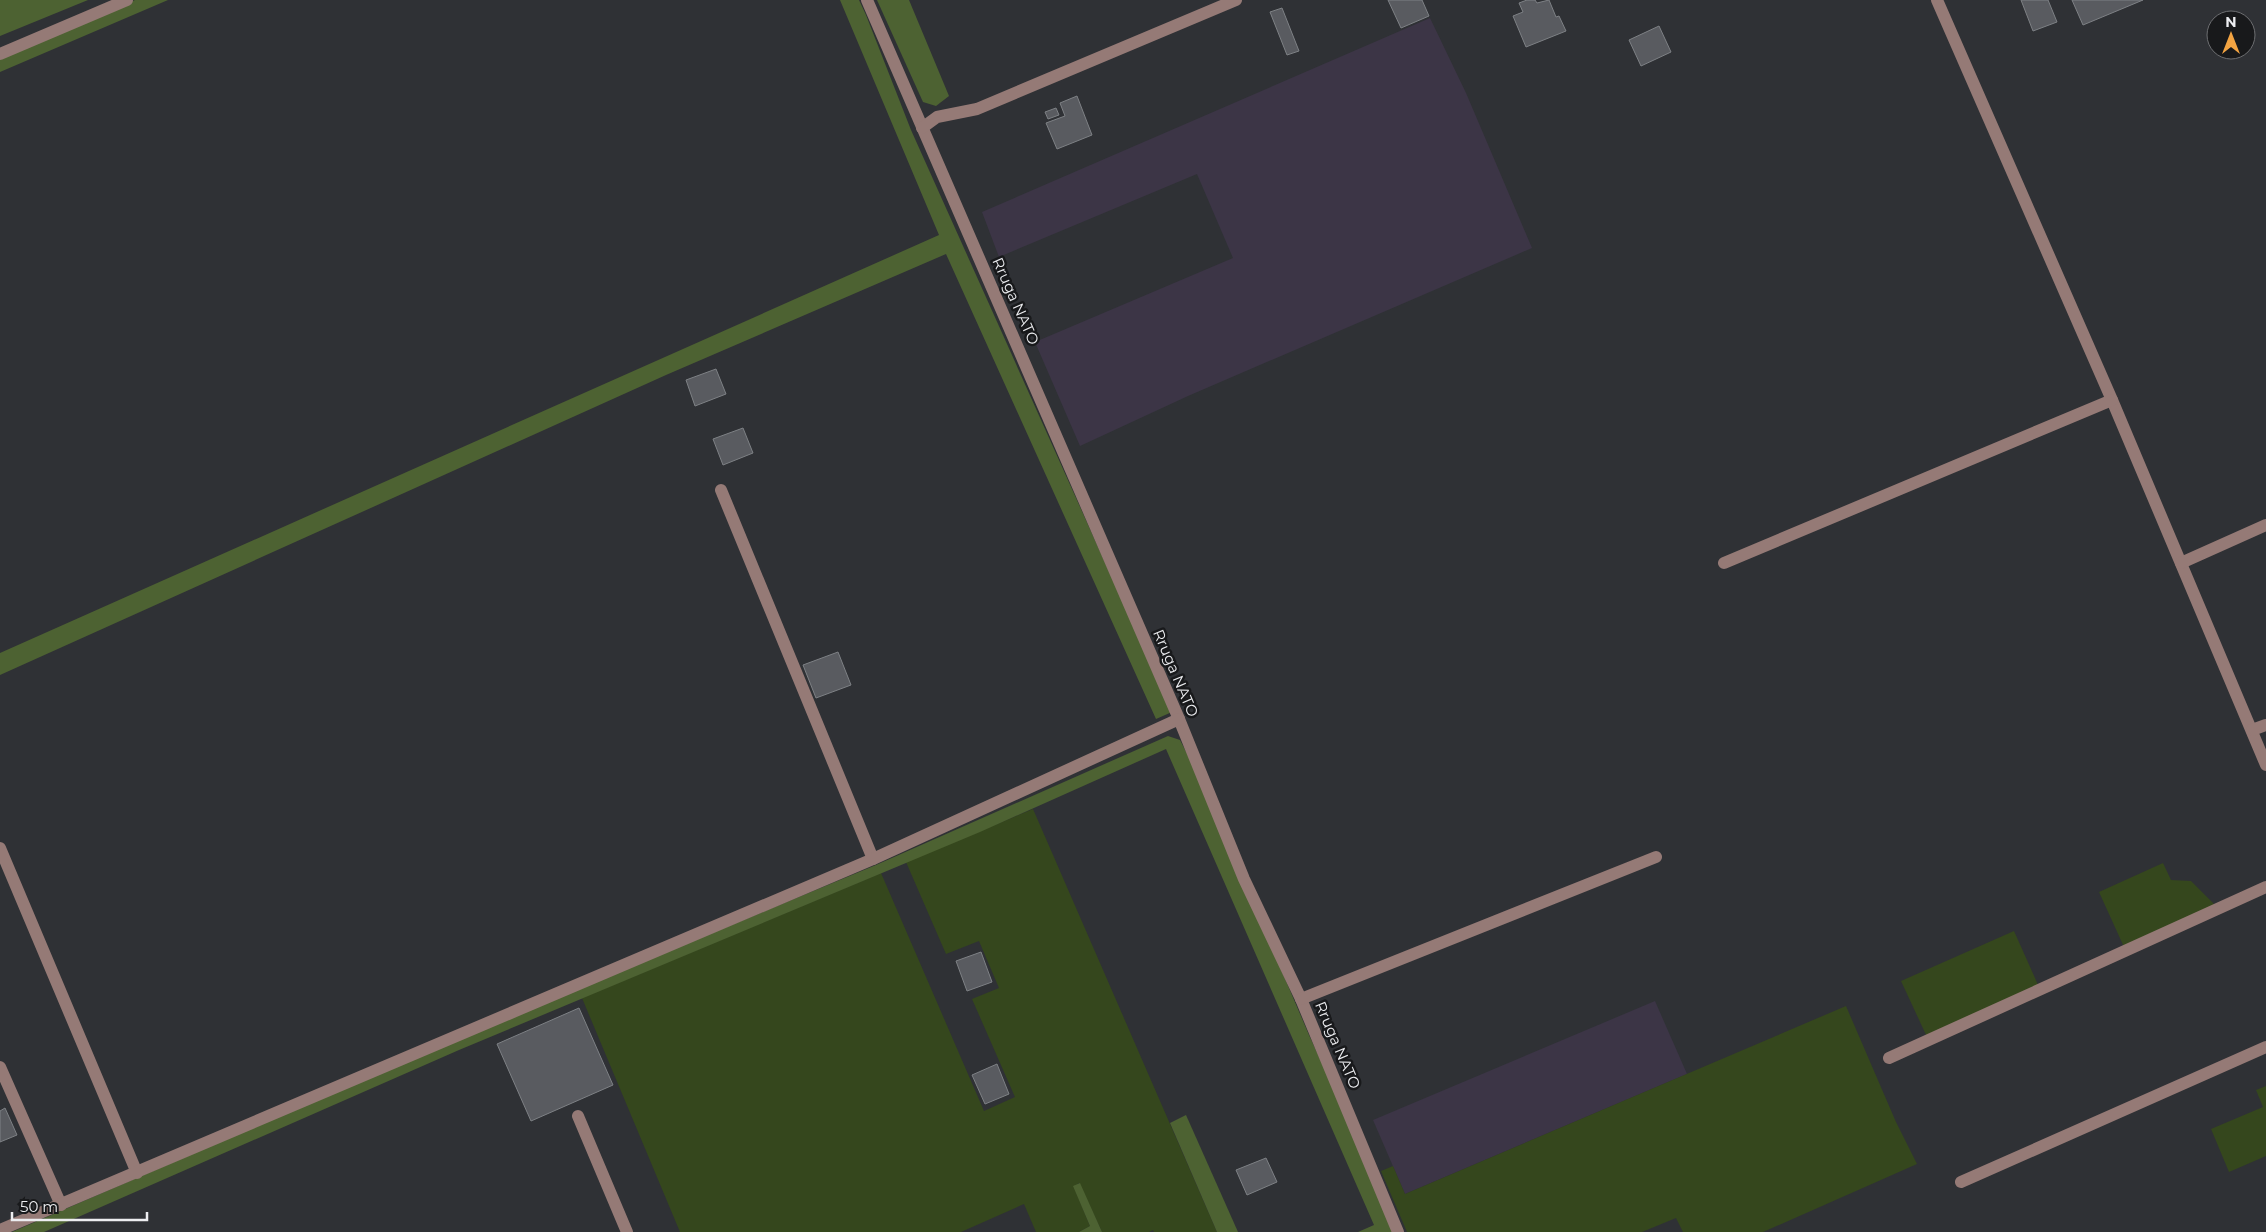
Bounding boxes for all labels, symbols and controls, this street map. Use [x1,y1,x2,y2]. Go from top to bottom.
north arrow [2206,10,2256,60]
text: N [2225,13,2237,31]
street label: Rruga NATO [988,254,1044,348]
street label: Rruga NATO [1149,626,1203,720]
street label: Rruga NATO [1311,998,1365,1092]
scale bar [12,1190,148,1222]
text: 50 m [20,1197,58,1216]

